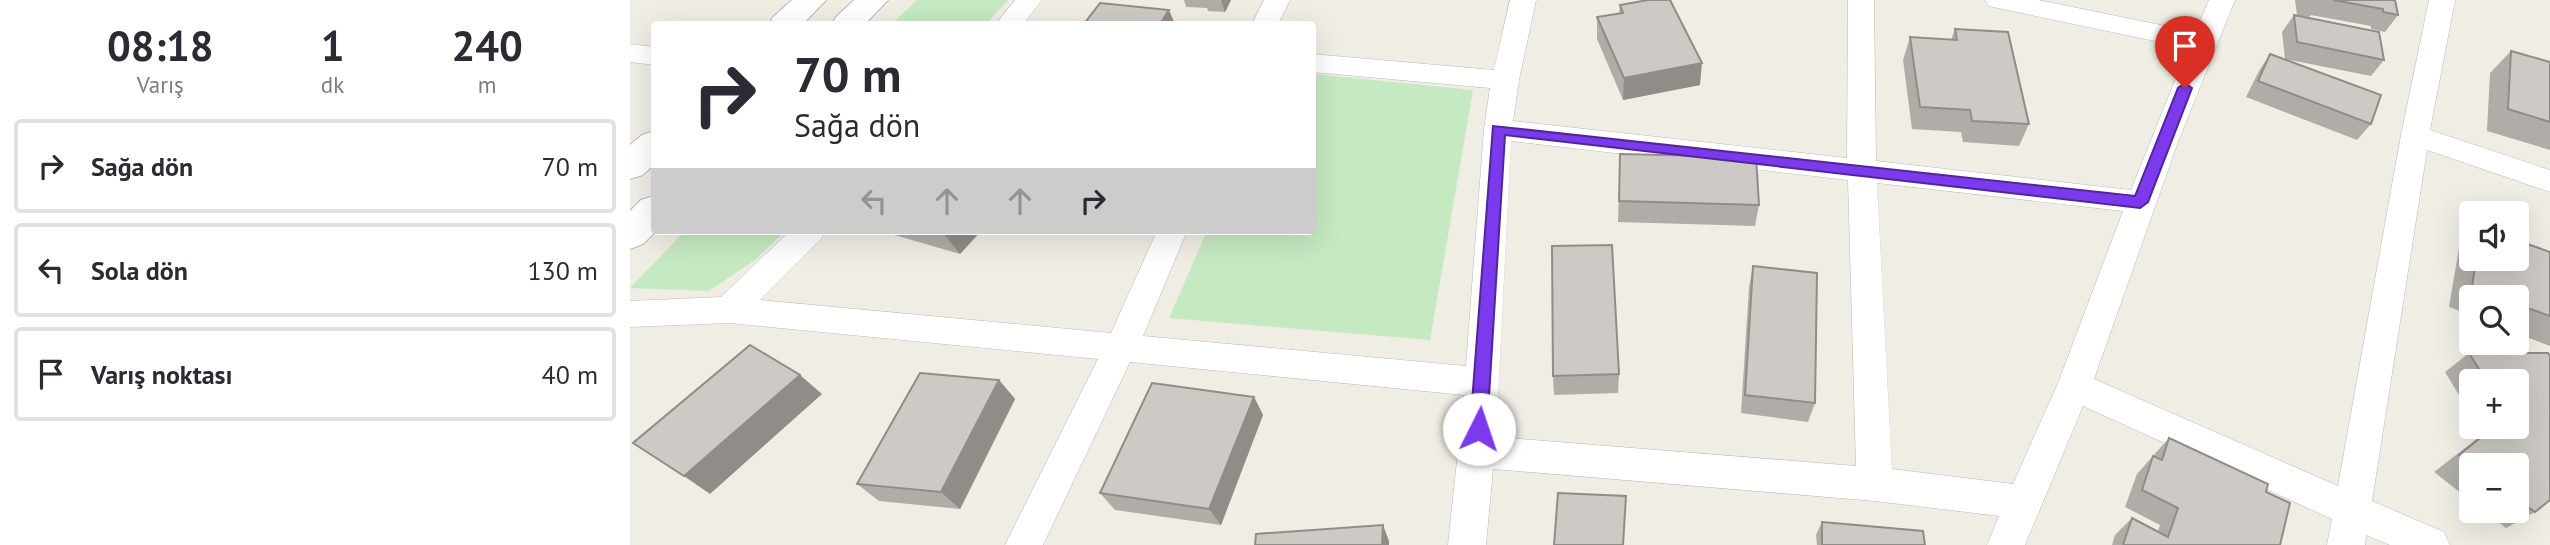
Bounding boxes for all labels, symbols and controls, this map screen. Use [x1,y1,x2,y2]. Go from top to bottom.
pin [2155,16,2215,88]
text: 08:18 [107,18,214,73]
text: 1 [321,18,344,73]
text: 240 [451,18,523,73]
icon: arrive [2166,27,2204,65]
text: 70 m [794,42,901,106]
icon: right [679,49,770,140]
text: Varış [137,70,184,99]
text: dk [321,70,344,99]
text: m [478,70,497,99]
text: Sağa dön [794,104,920,146]
icon: right [32,147,70,185]
text: Sağa dön [91,150,193,183]
text: 70 m [542,150,598,183]
icon: left [855,182,893,220]
icon: ahead [928,182,966,220]
icon: ahead [1001,182,1039,220]
icon: right [1074,182,1112,220]
map controls [2459,201,2529,523]
button: sound [2459,201,2529,271]
icon: left [32,251,70,289]
text: Sola dön [91,254,188,287]
text: 130 m [527,254,598,287]
button: search [2459,285,2529,355]
icon: arrive [32,355,70,393]
text: Varış noktası [91,358,233,391]
text: 40 m [542,358,598,391]
button: + [2459,369,2529,439]
position arrow [1442,392,1516,466]
button: − [2459,453,2529,523]

